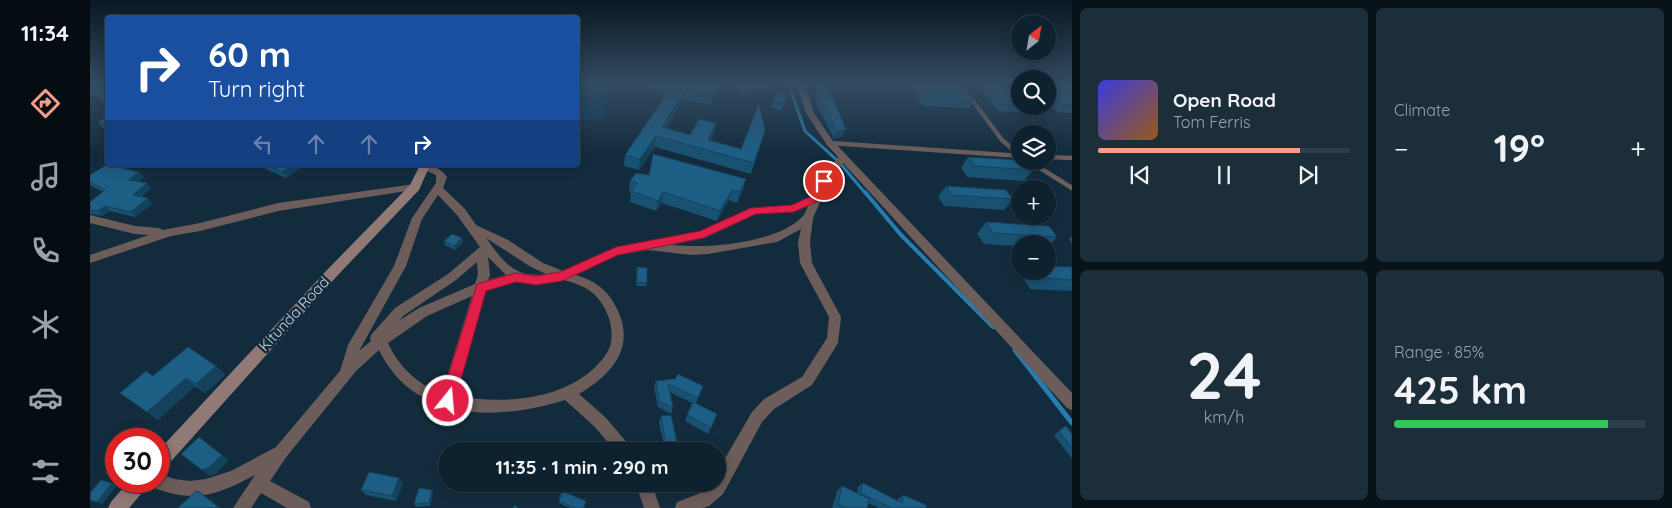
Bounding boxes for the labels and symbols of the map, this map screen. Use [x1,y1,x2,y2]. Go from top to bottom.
north arrow [1011,15,1056,60]
pin [803,160,845,202]
street label: Kitunda Road [254,272,333,355]
position arrow [421,374,473,426]
speed limit sign: 30 [105,428,170,493]

